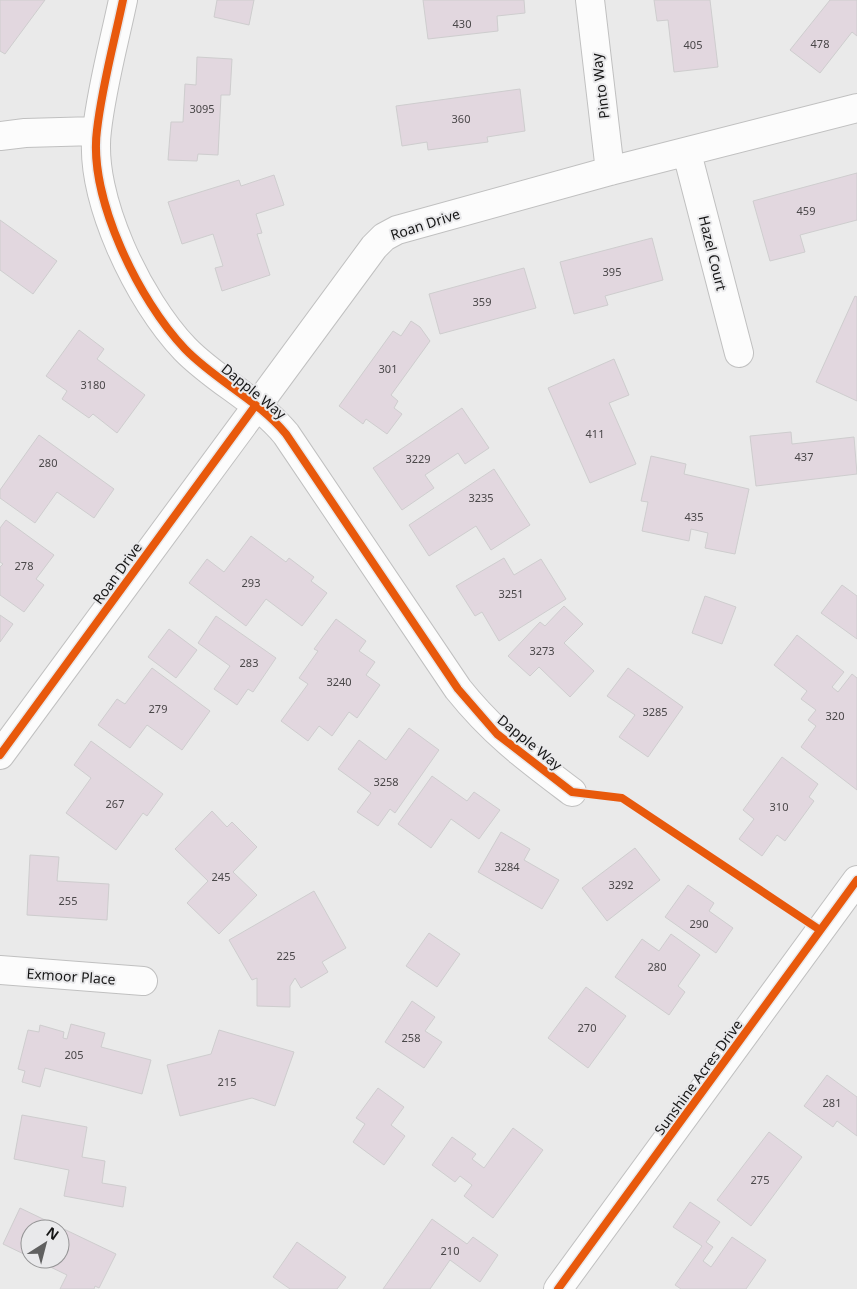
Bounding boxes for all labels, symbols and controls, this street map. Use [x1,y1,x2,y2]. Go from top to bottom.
house number: 430 [453,16,471,31]
house number: 478 [811,36,829,51]
house number: 405 [684,37,702,52]
street label: Pinto Way [586,51,613,120]
house number: 3095 [189,101,215,116]
house number: 360 [452,111,470,126]
house number: 459 [797,203,815,218]
street label: Roan Drive [388,204,462,244]
street label: Hazel Court [694,213,732,293]
house number: 395 [603,264,621,279]
house number: 359 [473,294,491,309]
street label: Dapple Way [218,359,291,424]
house number: 301 [379,361,397,376]
house number: 3180 [80,377,106,392]
house number: 411 [586,426,604,441]
house number: 437 [795,449,813,464]
house number: 3229 [405,451,431,466]
house number: 280 [39,455,57,470]
house number: 3235 [468,490,494,505]
house number: 435 [685,509,703,524]
street label: Roan Drive [88,538,146,608]
house number: 278 [15,558,33,573]
house number: 293 [242,575,260,590]
house number: 3251 [498,586,524,601]
house number: 3273 [529,643,555,658]
house number: 283 [240,655,258,670]
house number: 3240 [326,674,352,689]
house number: 279 [149,701,167,716]
house number: 3285 [642,704,668,719]
house number: 320 [826,708,844,723]
street label: Dapple Way [494,710,567,775]
house number: 3258 [373,774,399,789]
house number: 267 [106,796,124,811]
house number: 310 [770,799,788,814]
house number: 3284 [494,859,520,874]
house number: 245 [212,869,230,884]
house number: 3292 [608,877,634,892]
house number: 255 [59,893,77,908]
house number: 290 [690,916,708,931]
house number: 225 [277,948,295,963]
house number: 280 [648,959,666,974]
street label: Exmoor Place [26,963,116,989]
street label: Sunshine Acres Drive [650,1015,746,1138]
house number: 270 [578,1020,596,1035]
house number: 258 [402,1030,420,1045]
house number: 205 [65,1047,83,1062]
house number: 215 [218,1074,236,1089]
house number: 281 [823,1095,841,1110]
house number: 275 [751,1172,769,1187]
north arrow [20,1219,70,1269]
text: N [43,1222,63,1244]
house number: 210 [441,1243,459,1258]

